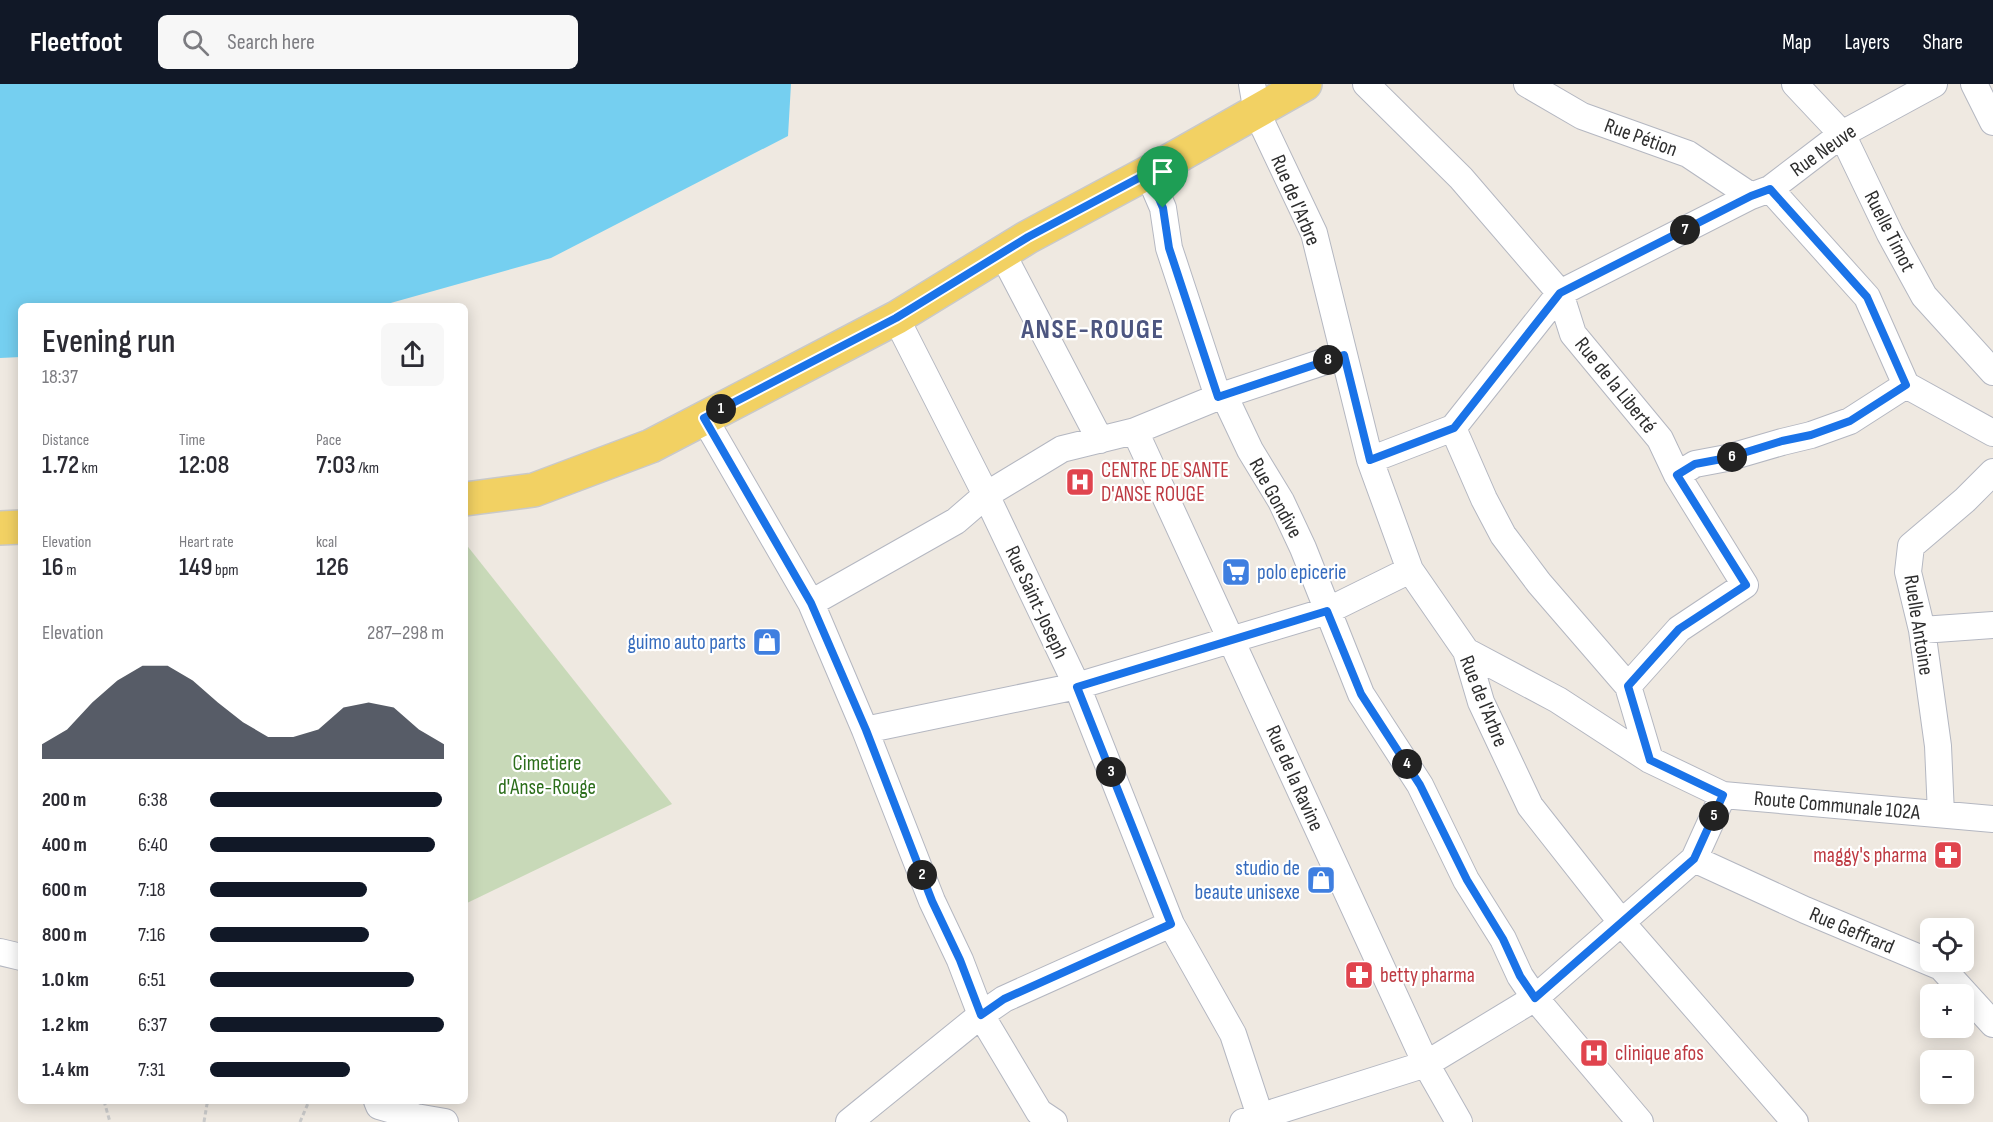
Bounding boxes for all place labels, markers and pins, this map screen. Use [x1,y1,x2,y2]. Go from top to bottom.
pin [1137,146,1188,208]
pin: 7 [1670,215,1700,245]
pin: 8 [1313,345,1343,375]
pin: 1 [706,394,736,424]
pin: 6 [1717,442,1747,472]
place label: CENTRE DE SANTE D'ANSE ROUGE [1101,458,1229,507]
hospital icon: CENTRE DE SANTE D'ANSE ROUGE [1064,466,1096,498]
supermarket icon: polo epicerie [1220,556,1252,588]
place label: polo epicerie [1257,560,1347,585]
shop icon: guimo auto parts [751,626,783,658]
place label: guimo auto parts [627,630,746,655]
pin: 4 [1392,749,1422,779]
pin: 3 [1096,757,1126,787]
pin: 5 [1699,801,1729,831]
pharmacy icon: maggy's pharma [1932,839,1964,871]
place label: maggy's pharma [1813,843,1927,868]
place label: studio de beaute unisexe [1195,856,1300,905]
pin: 2 [907,860,937,890]
shop icon: studio de beaute unisexe [1305,864,1337,896]
pharmacy icon: betty pharma [1343,959,1375,991]
place label: betty pharma [1380,963,1475,988]
hospital icon: clinique afos [1578,1037,1610,1069]
place label: clinique afos [1615,1041,1704,1066]

